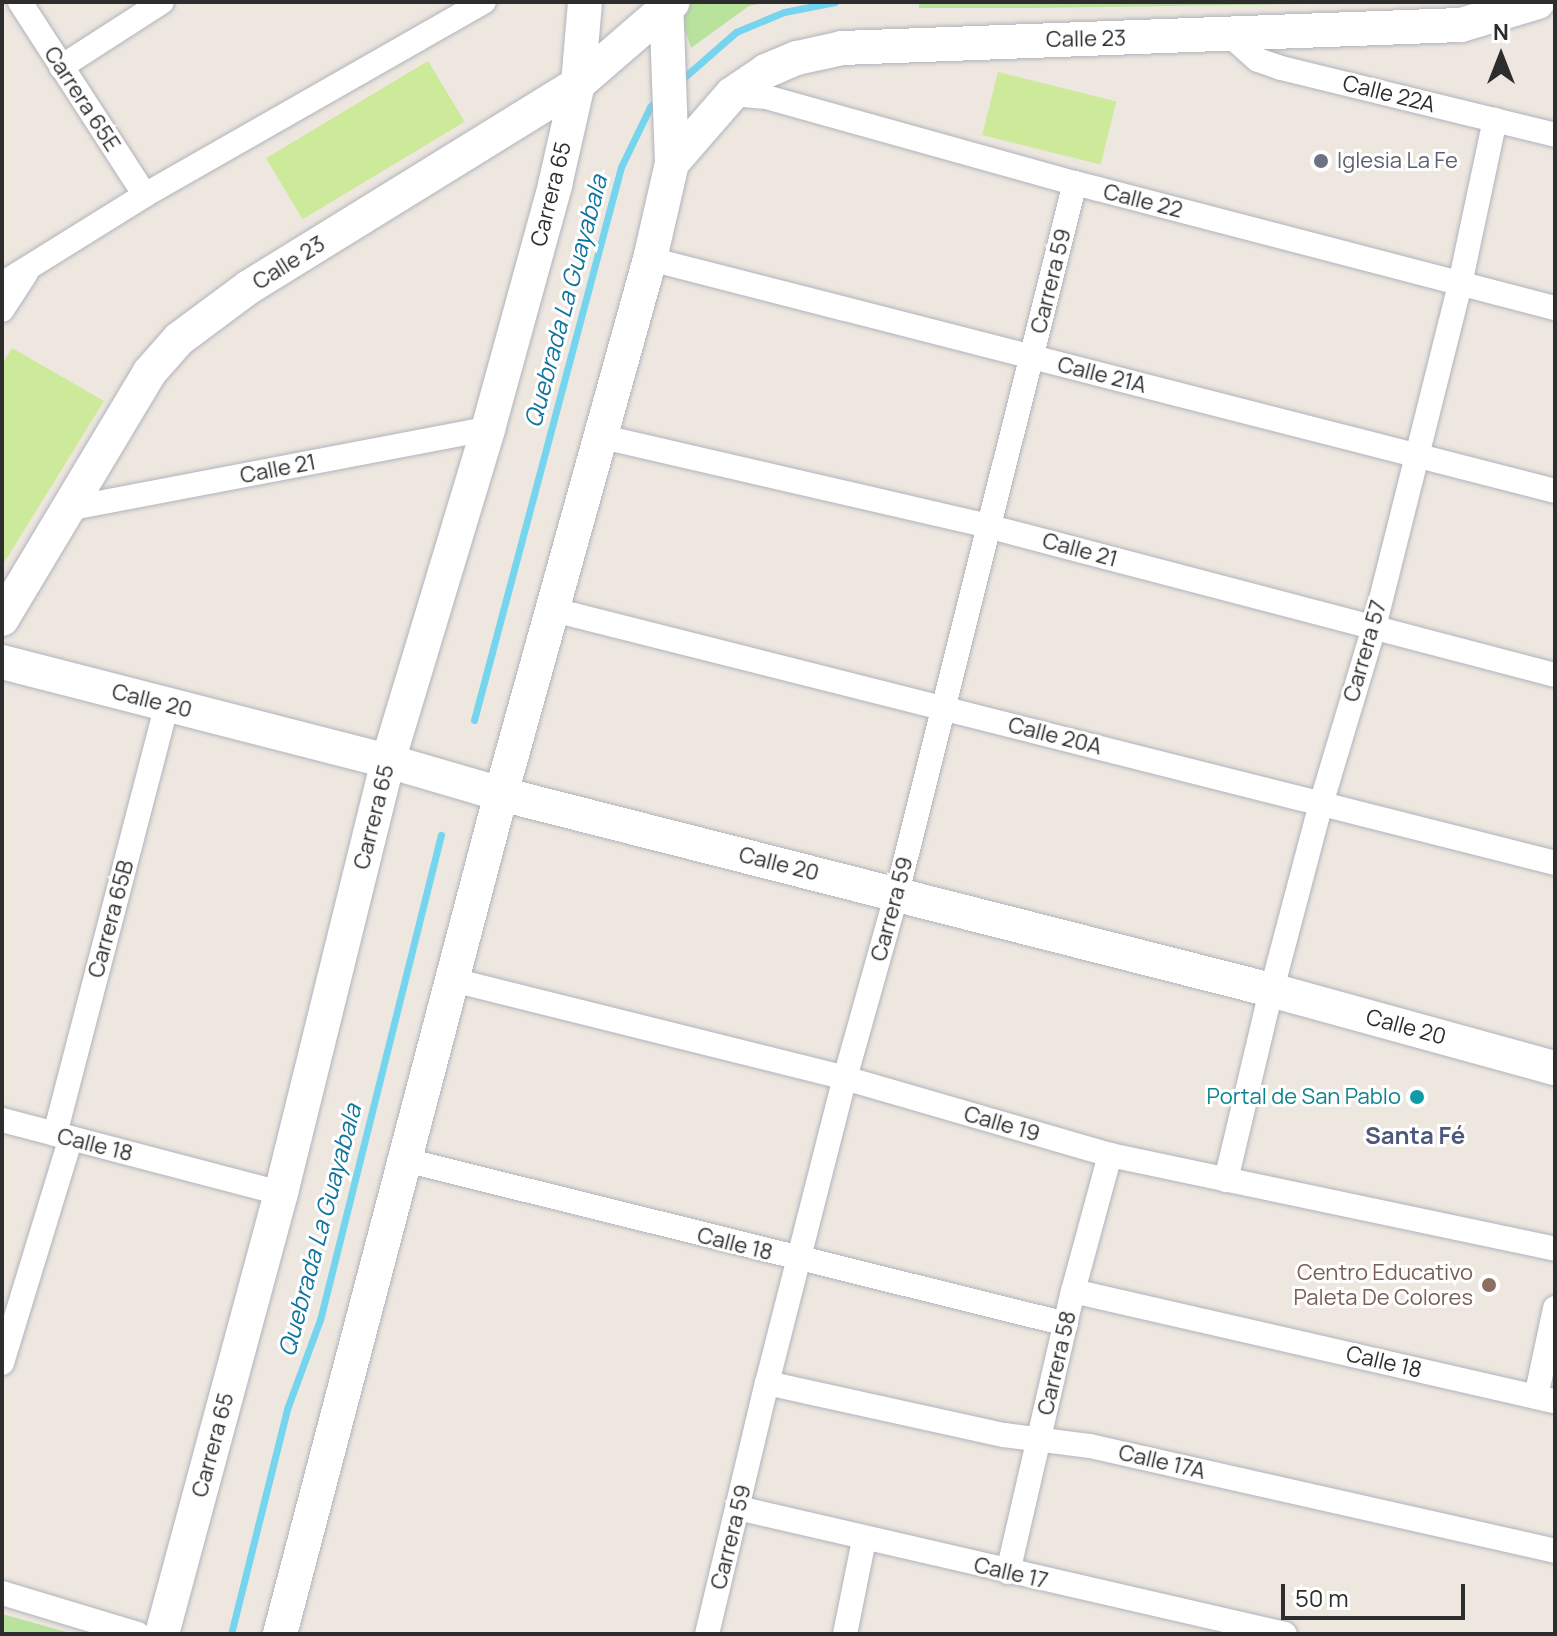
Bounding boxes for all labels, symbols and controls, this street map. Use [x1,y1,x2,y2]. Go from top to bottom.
north arrow [1461,16,1541,96]
text: N [1493,17,1509,47]
street label: Calle 23 [1046,25,1126,53]
street label: Carrera 65E [38,42,126,156]
street label: Calle 22A [1340,70,1438,118]
street label: Carrera 65 [525,139,577,249]
place label: Iglesia La Fe [1337,148,1458,174]
marker: Iglesia La Fe [1312,152,1330,170]
water label: Quebrada La Guayabala [517,172,613,430]
street label: Calle 22 [1101,178,1185,224]
street label: Carrera 59 [1025,226,1077,336]
street label: Calle 23 [248,231,330,295]
street label: Calle 21A [1055,351,1149,399]
street label: Calle 21 [238,449,318,489]
street label: Calle 21 [1040,527,1120,573]
street label: Carrera 57 [1338,597,1392,705]
street label: Calle 20 [109,678,195,724]
street label: Calle 20A [1006,712,1104,760]
street label: Carrera 65 [348,762,400,872]
street label: Calle 20 [736,841,822,887]
street label: Carrera 59 [865,854,919,964]
street label: Carrera 65B [83,857,139,981]
street label: Calle 20 [1363,1004,1449,1050]
place label: Portal de San Pablo [1207,1084,1401,1110]
marker: Portal de San Pablo [1408,1088,1426,1106]
water label: Quebrada La Guayabala [271,1101,367,1359]
street label: Calle 19 [961,1101,1043,1147]
district label: Santa Fé [1365,1121,1465,1149]
street label: Calle 18 [55,1123,135,1167]
street label: Calle 18 [695,1222,775,1266]
place label: Centro Educativo Paleta De Colores [1294,1259,1473,1310]
marker: Centro Educativo Paleta De Colores [1480,1276,1498,1294]
street label: Carrera 58 [1032,1308,1082,1418]
street label: Calle 18 [1344,1340,1424,1384]
street label: Carrera 65 [186,1390,240,1500]
street label: Calle 17A [1116,1439,1208,1485]
street label: Carrera 59 [705,1482,757,1592]
street label: Calle 17 [971,1552,1051,1594]
scale bar [1285,1568,1469,1618]
text: 50 m [1295,1581,1349,1614]

